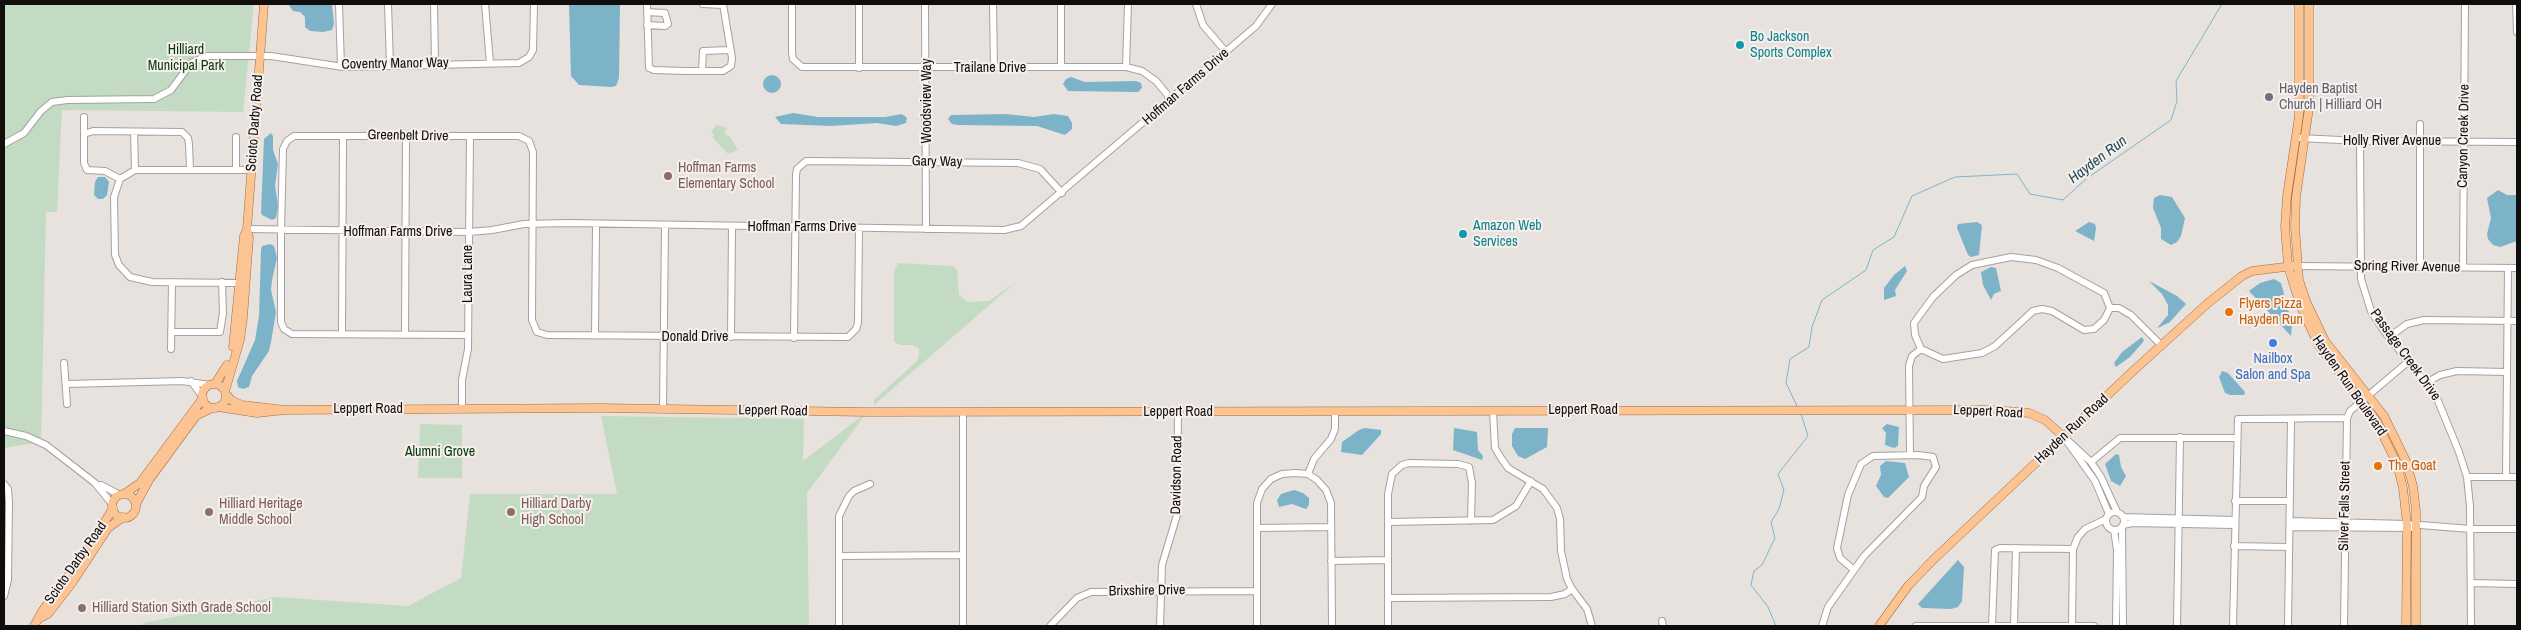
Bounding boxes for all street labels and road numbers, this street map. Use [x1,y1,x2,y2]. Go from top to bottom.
street label: Hoffman Farms Drive [1139,45,1233,129]
street label: Coventry Manor Way [341,55,449,73]
street label: Woodsview Way [919,59,935,143]
street label: Trailane Drive [954,60,1026,76]
street label: Scioto Darby Road [243,74,267,172]
street label: Canyon Creek Drive [2455,84,2473,188]
street label: Greenbelt Drive [367,127,449,145]
street label: Holly River Avenue [2343,133,2441,149]
street label: Gary Way [912,153,962,171]
street label: Hoffman Farms Drive [748,219,856,235]
street label: Hoffman Farms Drive [344,224,452,240]
street label: Laura Lane [460,245,476,303]
street label: Spring River Avenue [2354,258,2460,276]
street label: Passage Creek Drive [2366,306,2444,404]
street label: Donald Drive [662,329,728,345]
street label: Hayden Run Boulevard [2308,333,2390,439]
street label: Hayden Run Road [2032,391,2112,467]
street label: Leppert Road [333,401,403,417]
street label: Leppert Road [738,402,808,420]
street label: Leppert Road [1548,402,1618,418]
street label: Leppert Road [1953,402,2023,422]
street label: Leppert Road [1143,404,1213,420]
street label: Davidson Road [1168,435,1186,515]
street label: Silver Falls Street [2336,461,2354,551]
street label: Scioto Darby Road [41,518,111,608]
street label: Brixshire Drive [1109,582,1185,600]

